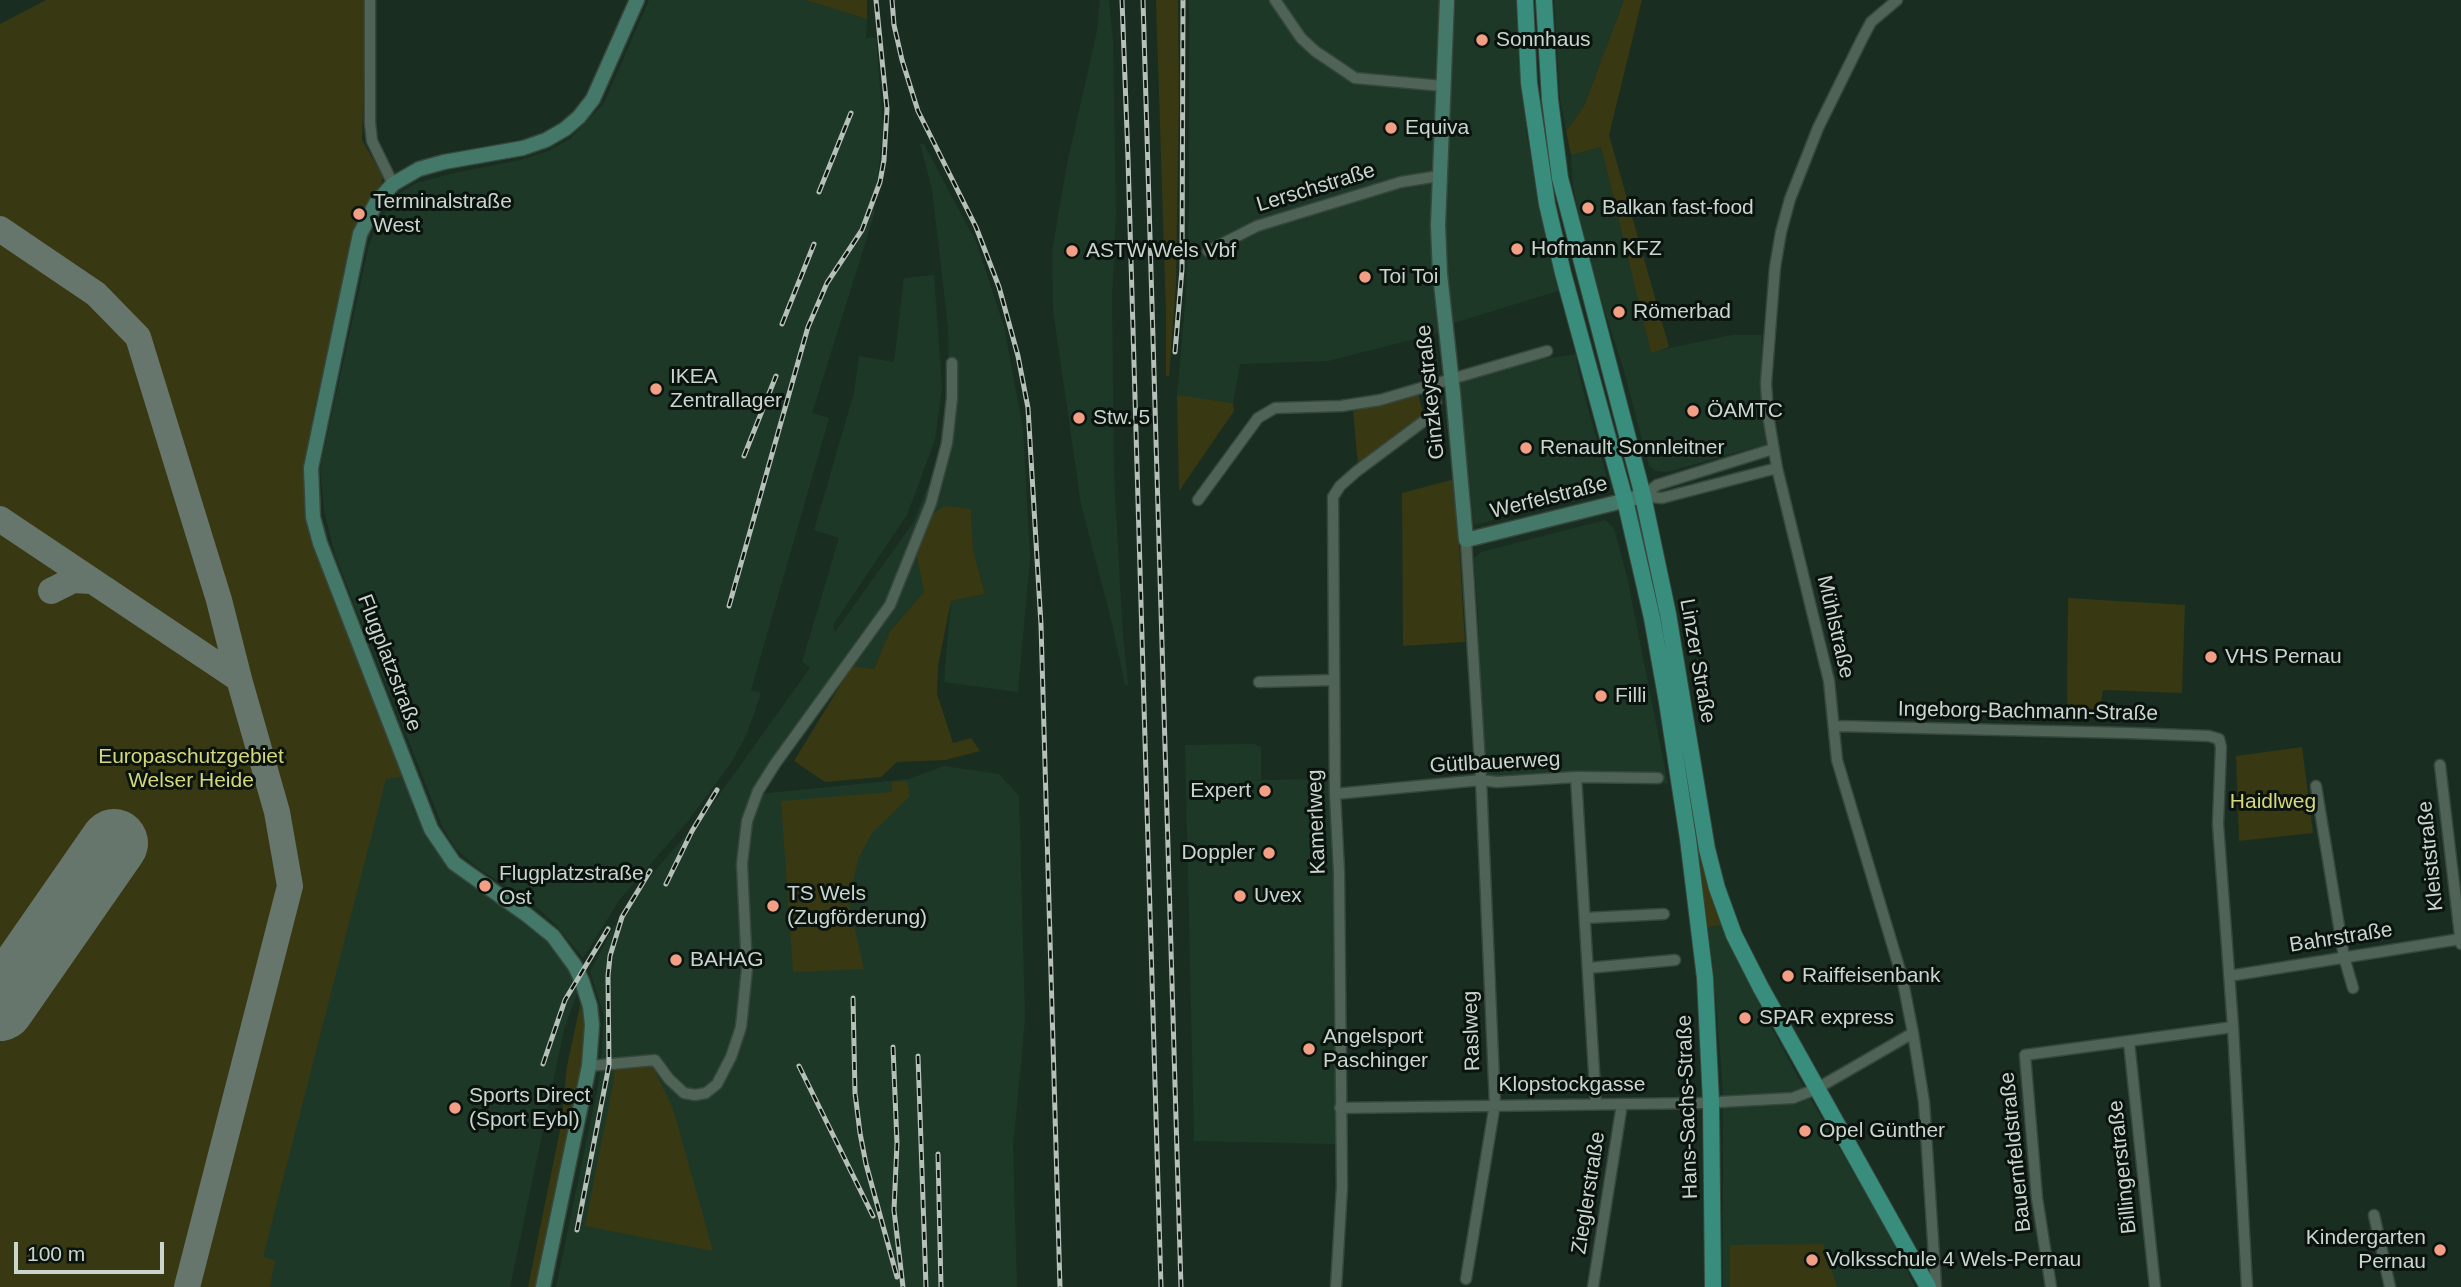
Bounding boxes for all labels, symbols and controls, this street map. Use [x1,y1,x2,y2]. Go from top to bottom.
place label: Sonnhaus [1496,27,1591,53]
marker: Sonnhaus [1474,32,1490,48]
place label: Equiva [1405,115,1469,141]
marker: Equiva [1383,120,1399,136]
street label: Lerschstraße [1254,158,1378,218]
place label: Terminalstraße West [373,189,512,239]
place label: Balkan fast-food [1602,195,1754,221]
marker: Balkan fast-food [1580,200,1596,216]
marker: Terminalstraße West [351,206,367,222]
place label: Hofmann KFZ [1531,236,1662,262]
place label: ASTW Wels Vbf [1086,238,1236,264]
marker: Hofmann KFZ [1509,241,1525,257]
marker: ASTW Wels Vbf [1064,243,1080,259]
place label: Toi Toi [1379,264,1439,290]
marker: Toi Toi [1357,269,1373,285]
place label: Römerbad [1633,299,1731,325]
marker: Römerbad [1611,304,1627,320]
street label: Ginzkeystraße [1411,323,1451,461]
place label: IKEA Zentrallager [670,364,782,414]
marker: IKEA Zentrallager [648,381,664,397]
place label: ÖAMTC [1707,398,1783,424]
marker: ÖAMTC [1685,403,1701,419]
place label: Stw. 5 [1093,405,1150,431]
marker: Stw. 5 [1071,410,1087,426]
place label: Renault Sonnleitner [1540,435,1724,461]
marker: Renault Sonnleitner [1518,440,1534,456]
street label: Werfelstraße [1488,471,1610,525]
street label: Mühlstraße [1811,573,1859,681]
street label: Flugplatzstraße [351,591,427,735]
street label: Linzer Straße [1674,597,1720,725]
place label: VHS Pernau [2225,644,2342,670]
marker: VHS Pernau [2203,649,2219,665]
place label: Filli [1615,683,1646,709]
marker: Filli [1593,688,1609,704]
street label: Ingeborg-Bachmann-Straße [1898,697,2158,727]
park label: Europaschutzgebiet Welser Heide [98,744,284,794]
street label: Gütlbauerweg [1429,747,1561,779]
street label: Kamerlweg [1303,769,1331,875]
place label: Expert [1190,778,1251,804]
marker: Expert [1257,783,1273,799]
park label: Haidlweg [2230,789,2316,815]
street label: Kleiststraße [2413,800,2449,912]
place label: Doppler [1181,840,1255,866]
marker: Doppler [1261,845,1277,861]
place label: Flugplatzstraße Ost [499,861,644,911]
marker: Flugplatzstraße Ost [477,878,493,894]
place label: TS Wels (Zugförderung) [787,881,927,931]
place label: Uvex [1254,883,1302,909]
marker: Uvex [1232,888,1248,904]
marker: TS Wels (Zugförderung) [765,898,781,914]
street label: Bahrstraße [2288,917,2394,959]
place label: BAHAG [690,947,764,973]
marker: BAHAG [668,952,684,968]
place label: Raiffeisenbank [1802,963,1941,989]
marker: Raiffeisenbank [1780,968,1796,984]
street label: Raslweg [1458,990,1486,1072]
place label: SPAR express [1759,1005,1894,1031]
marker: SPAR express [1737,1010,1753,1026]
street label: Hans-Sachs-Straße [1672,1014,1704,1200]
place label: Angelsport Paschinger [1323,1024,1428,1074]
marker: Angelsport Paschinger [1301,1041,1317,1057]
street label: Bauernfeldstraße [1995,1071,2037,1233]
street label: Klopstockgasse [1498,1072,1646,1098]
place label: Sports Direct (Sport Eybl) [469,1083,590,1133]
street label: Billingerstraße [2103,1099,2143,1235]
marker: Sports Direct (Sport Eybl) [447,1100,463,1116]
place label: Opel Günther [1819,1118,1945,1144]
marker: Opel Günther [1797,1123,1813,1139]
street label: Zieglerstraße [1567,1130,1611,1256]
place label: Kindergarten Pernau [2306,1225,2426,1275]
scale bar [18,1228,168,1272]
text: 100 m [27,1242,85,1265]
marker: Kindergarten Pernau [2432,1242,2448,1258]
place label: Volksschule 4 Wels-Pernau [1826,1247,2081,1273]
marker: Volksschule 4 Wels-Pernau [1804,1252,1820,1268]

